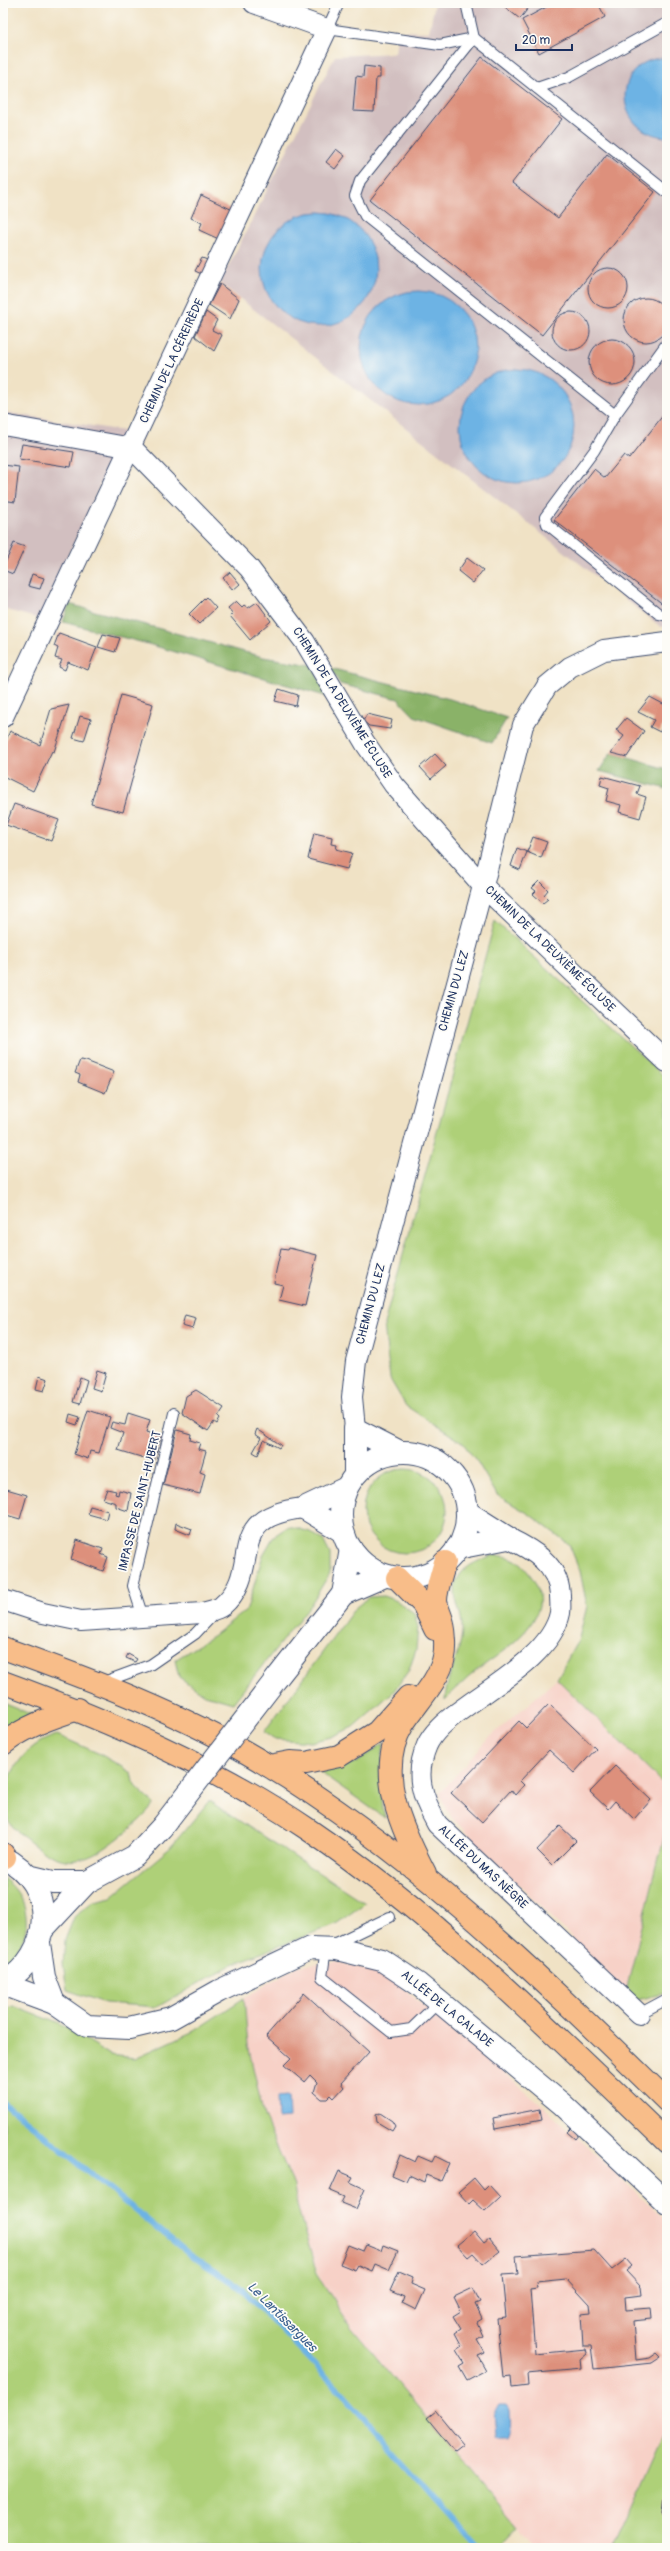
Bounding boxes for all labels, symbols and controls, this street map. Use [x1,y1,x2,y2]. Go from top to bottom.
scale bar [516,26,572,52]
text: 20 m [522,33,551,48]
street label: CHEMIN DE LA CÉREIRÈDE [136,296,207,426]
street label: CHEMIN DE LA DEUXIÈME ÉCLUSE [289,624,396,781]
street label: CHEMIN DE LA DEUXIÈME ÉCLUSE [482,882,619,1015]
street label: CHEMIN DU LEZ [435,949,473,1033]
street label: CHEMIN DU LEZ [353,1262,389,1346]
street label: IMPASSE DE SAINT-HUBERT [115,1429,165,1573]
street label: ALLÉE DU MAS NÈGRE [435,1821,532,1912]
street label: ALLÉE DE LA CALADE [398,1967,497,2051]
water label: Le Lantissargues [244,2279,322,2357]

